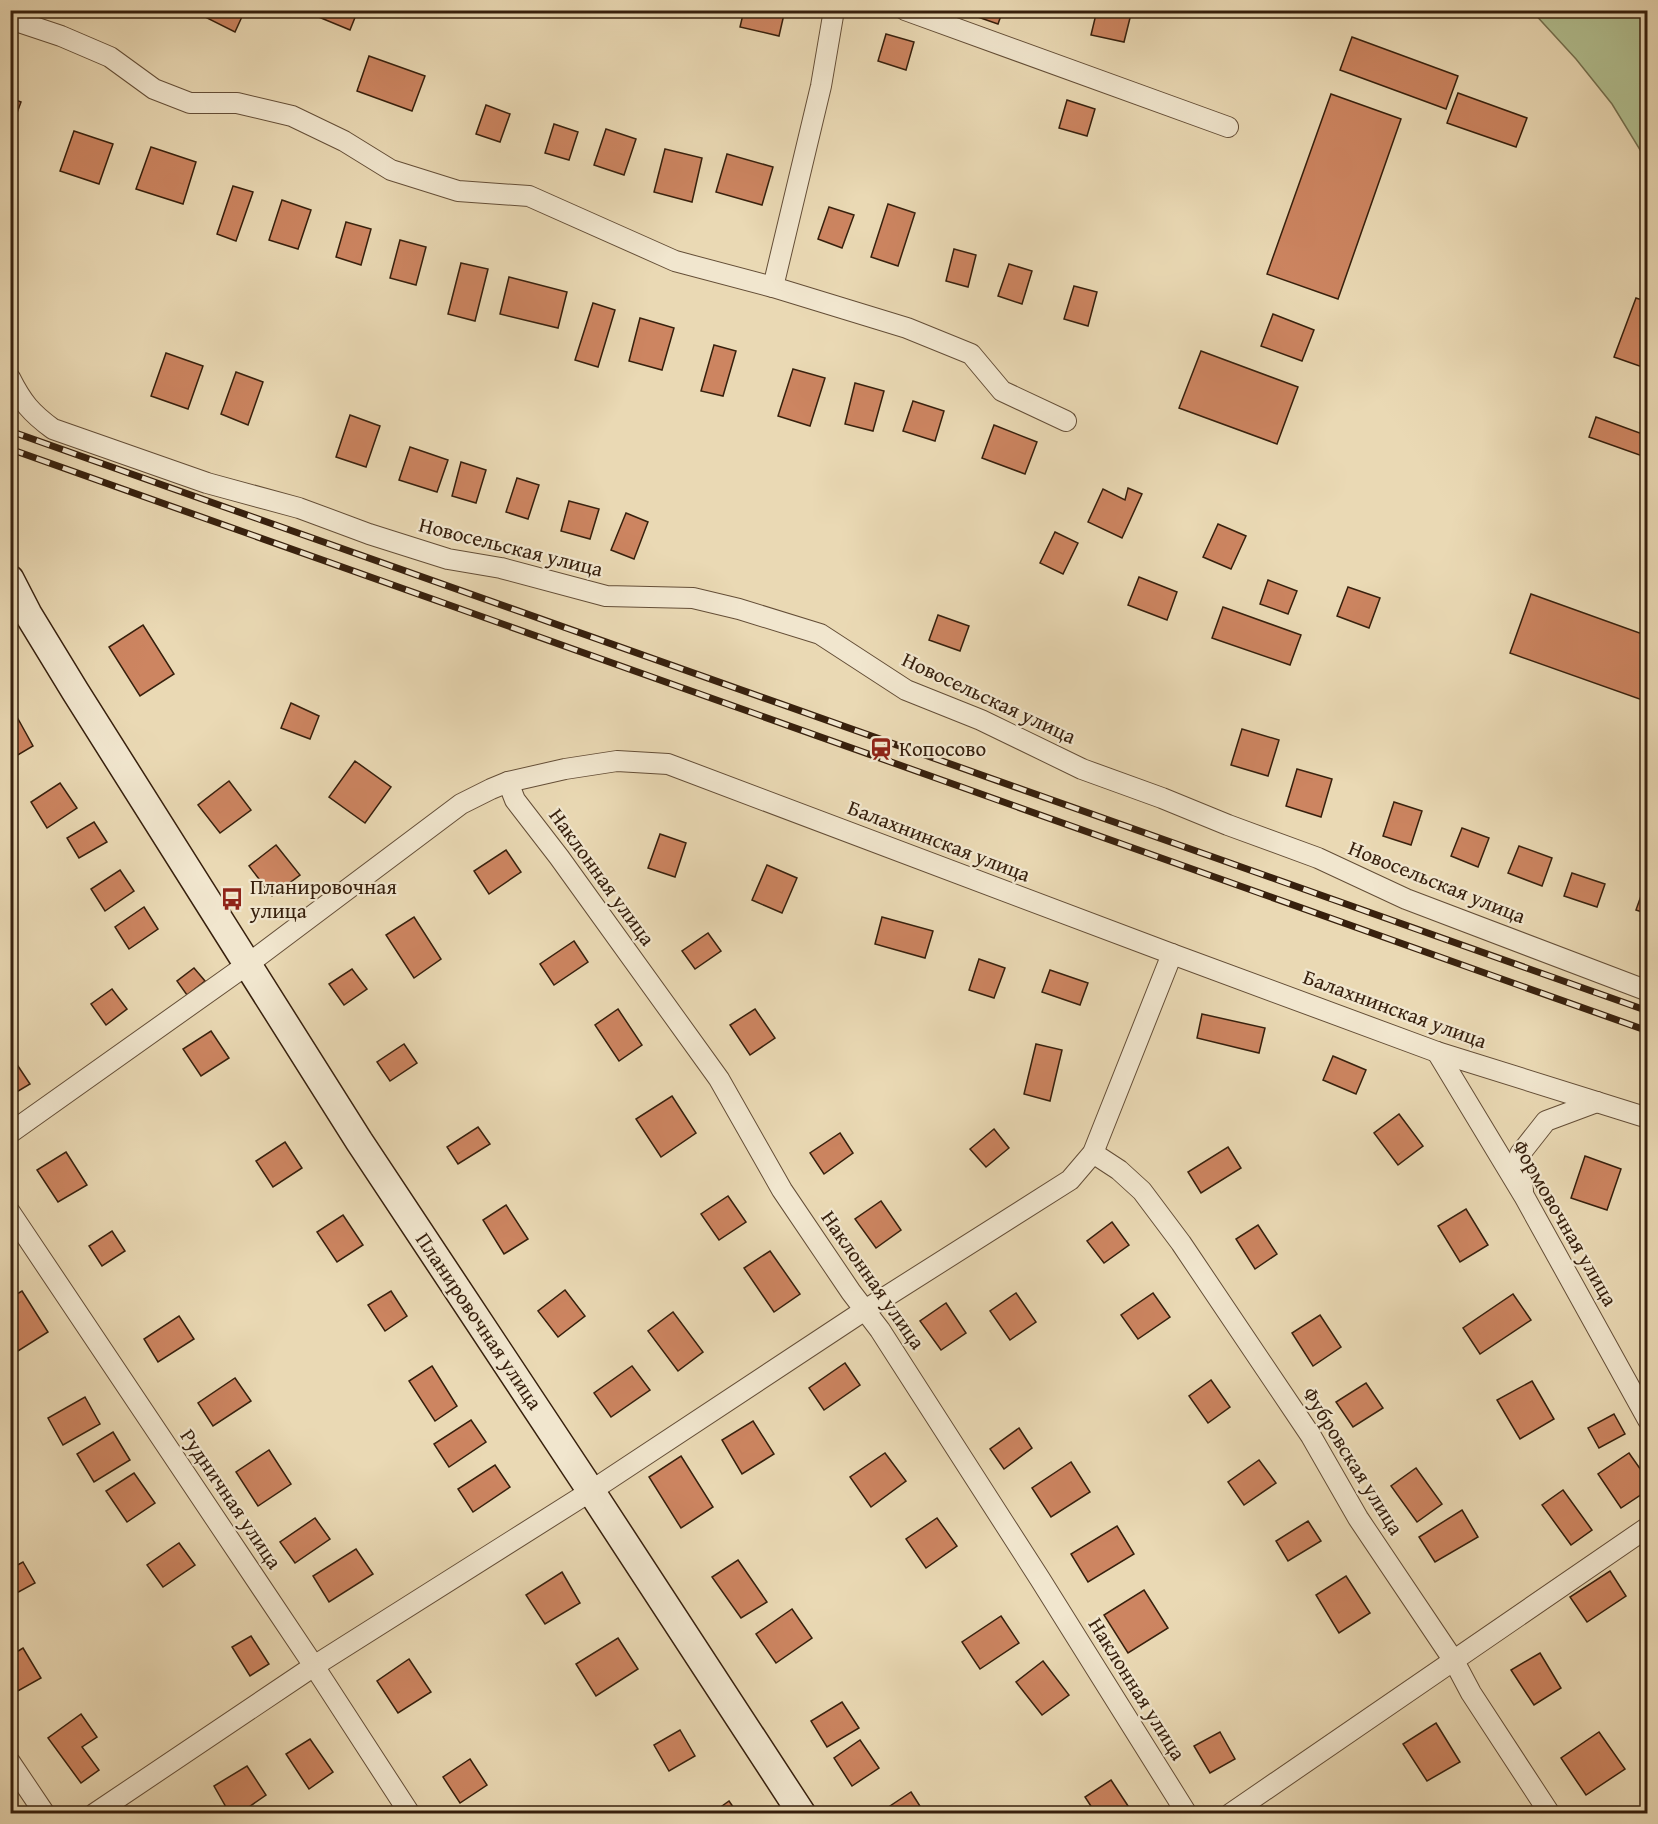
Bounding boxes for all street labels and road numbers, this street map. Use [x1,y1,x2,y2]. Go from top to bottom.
street label: Новосельская улица [416,509,606,584]
street label: Новосельская улица [897,644,1081,751]
street label: Балахнинская улица [843,791,1035,890]
street label: Наклонная улица [542,801,663,952]
street label: Новосельская улица [1344,832,1530,931]
street label: Балахнинская улица [1299,961,1491,1056]
street label: Формовочная улица [1505,1134,1626,1312]
street label: Наклонная улица [814,1204,933,1356]
street label: Планировочная улица [408,1226,550,1416]
street label: Фубровская улица [1295,1381,1412,1541]
street label: Рудничная улица [173,1422,290,1575]
street label: Наклонная улица [1081,1611,1194,1766]

